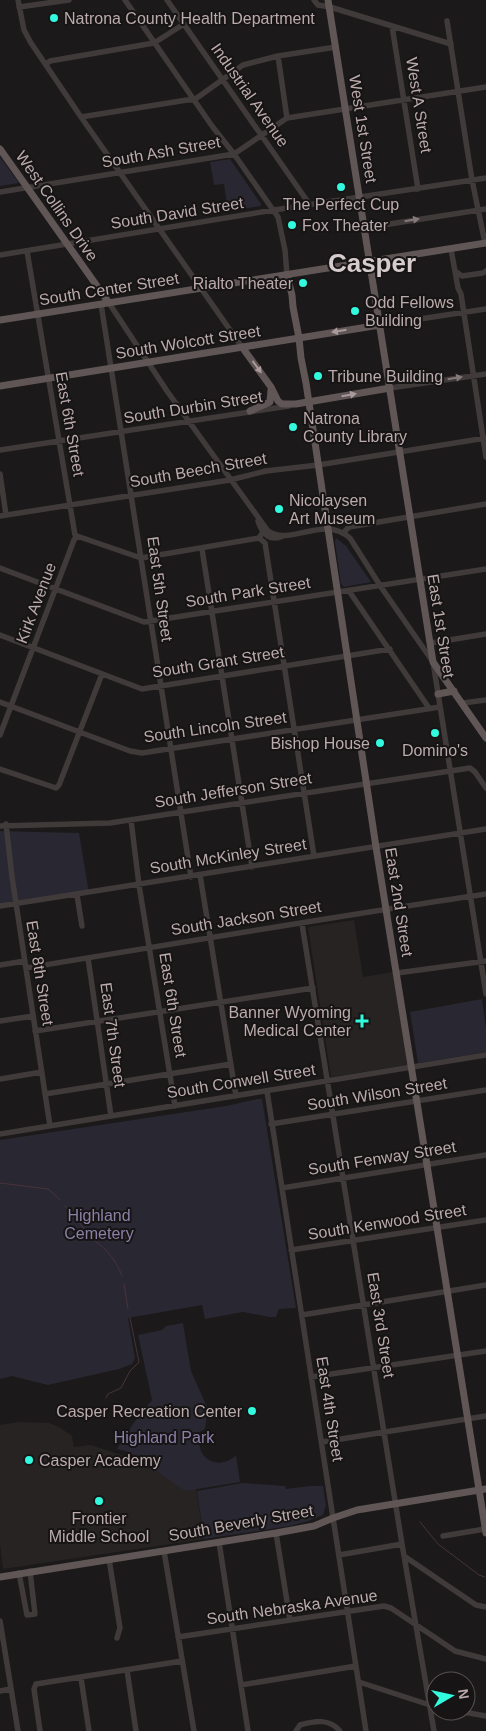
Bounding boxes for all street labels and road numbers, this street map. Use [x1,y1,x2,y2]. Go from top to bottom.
street label: Industrial Avenue [208,40,292,150]
street label: West A Street [403,56,435,155]
street label: West 1st Street [346,74,380,185]
street label: South Ash Street [100,133,222,171]
street label: West Collins Drive [13,148,101,264]
street label: South David Street [109,194,245,232]
street label: South Center Street [38,269,181,308]
street label: South Wolcott Street [114,322,262,362]
street label: East 6th Street [52,370,88,478]
street label: South Durbin Street [122,388,264,426]
street label: South Beech Street [128,449,268,490]
street label: East 5th Street [144,535,176,643]
street label: Kirk Avenue [13,560,59,646]
street label: East 1st Street [424,573,458,680]
street label: South Park Street [184,574,312,610]
street label: South Grant Street [151,643,286,681]
street label: South Lincoln Street [142,708,288,745]
street label: South Jefferson Street [153,769,313,811]
street label: South McKinley Street [148,835,308,877]
street label: East 2nd Street [382,846,416,958]
street label: South Jackson Street [170,898,323,938]
street label: East 8th Street [23,919,57,1027]
street label: East 6th Street [156,951,190,1059]
street label: East 7th Street [97,981,129,1089]
street label: South Conwell Street [165,1061,317,1101]
street label: South Wilson Street [306,1074,449,1113]
street label: South Fenway Street [307,1138,458,1178]
street label: South Kenwood Street [307,1201,468,1243]
street label: East 3rd Street [364,1271,398,1380]
street label: East 4th Street [313,1355,347,1463]
street label: South Beverly Street [167,1502,315,1544]
street label: South Nebraska Avenue [206,1587,379,1627]

